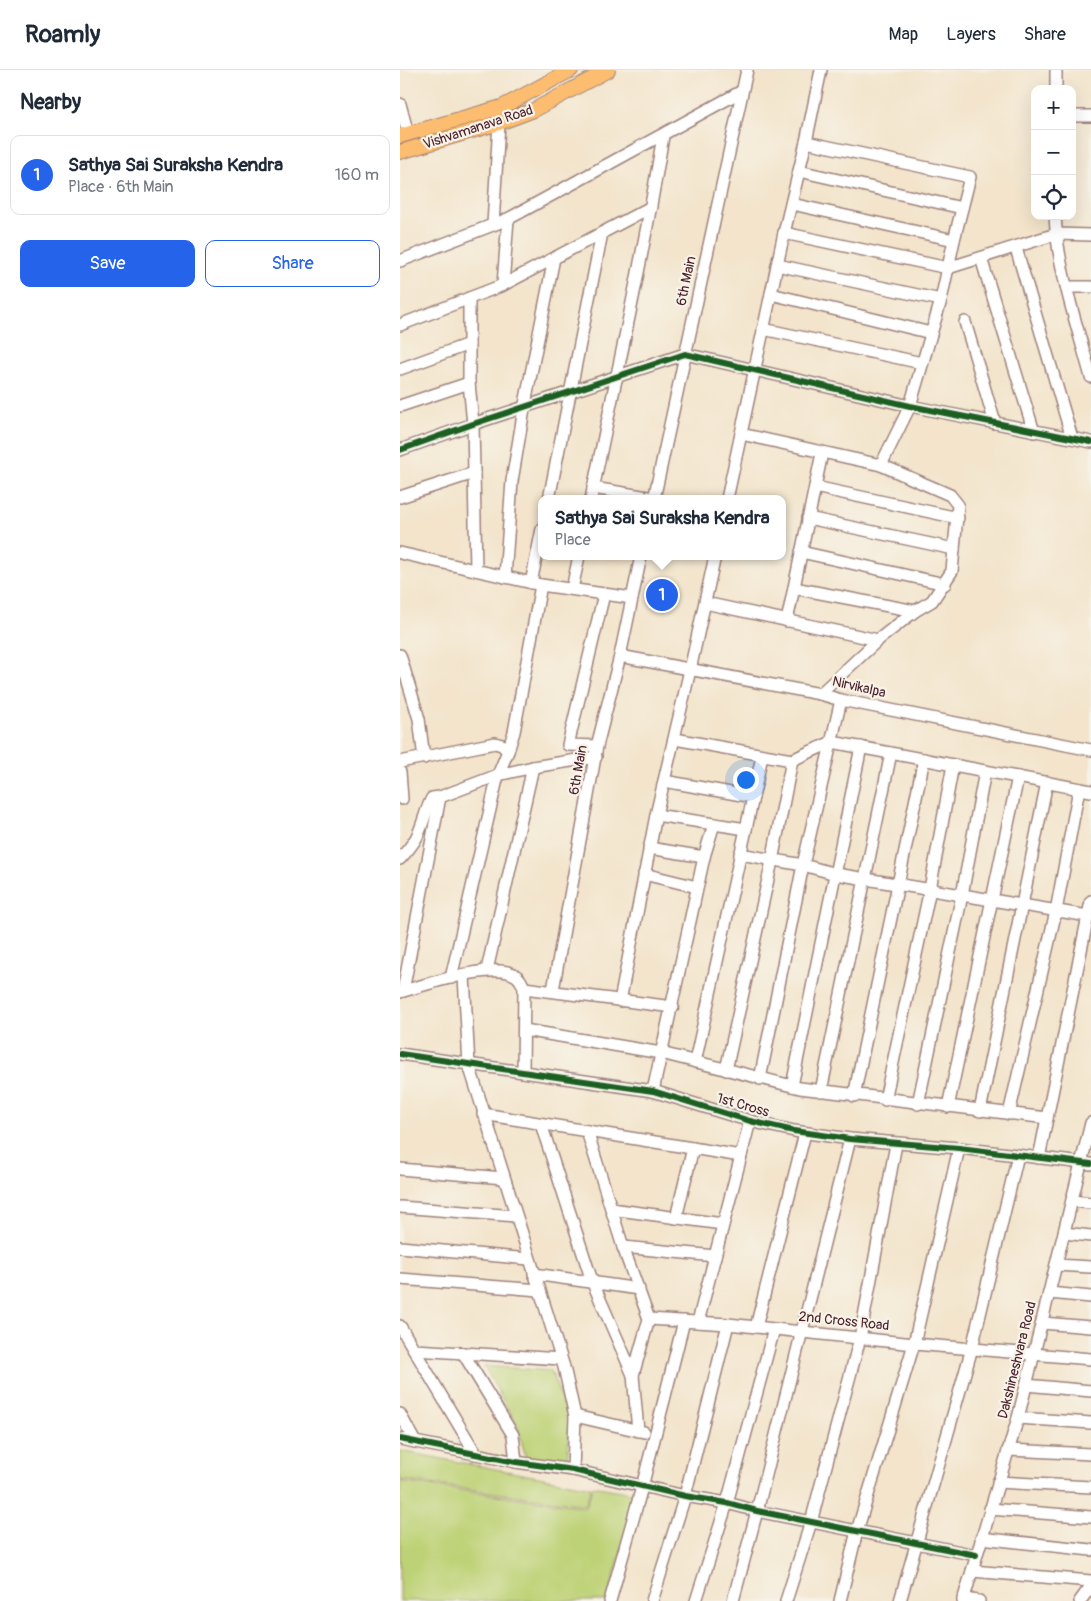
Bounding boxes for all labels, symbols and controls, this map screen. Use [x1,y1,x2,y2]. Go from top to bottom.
text: Roamly [25,20,100,49]
text: Map [889,23,918,46]
text: Layers [946,23,996,46]
text: Share [1024,23,1066,46]
map controls [1031,85,1076,220]
button: + [1031,85,1076,130]
text: Nearby [20,89,81,116]
street label: Vishvamanava Road [421,101,535,153]
button: − [1031,130,1076,175]
text: Sathya Sai Suraksha Kendra [68,153,283,177]
text: 1 [34,165,40,185]
text: 160 m [335,165,379,185]
button: locate [1031,175,1076,220]
text: Place · 6th Main [68,177,174,197]
button: Save [20,240,195,287]
button: Share [205,240,380,287]
street label: 6th Main [672,255,700,307]
popup [538,495,786,560]
text: Sathya Sai Suraksha Kendra [554,506,770,530]
text: Place [554,530,591,550]
pin: 1 [646,576,678,614]
street label: Nirvikalpa [831,673,887,701]
street label: 6th Main [565,744,591,796]
your location [733,767,759,793]
street label: 1st Cross [715,1089,772,1121]
street label: Dakshineshvara Road [994,1299,1040,1420]
street label: 2nd Cross Road [798,1308,890,1334]

